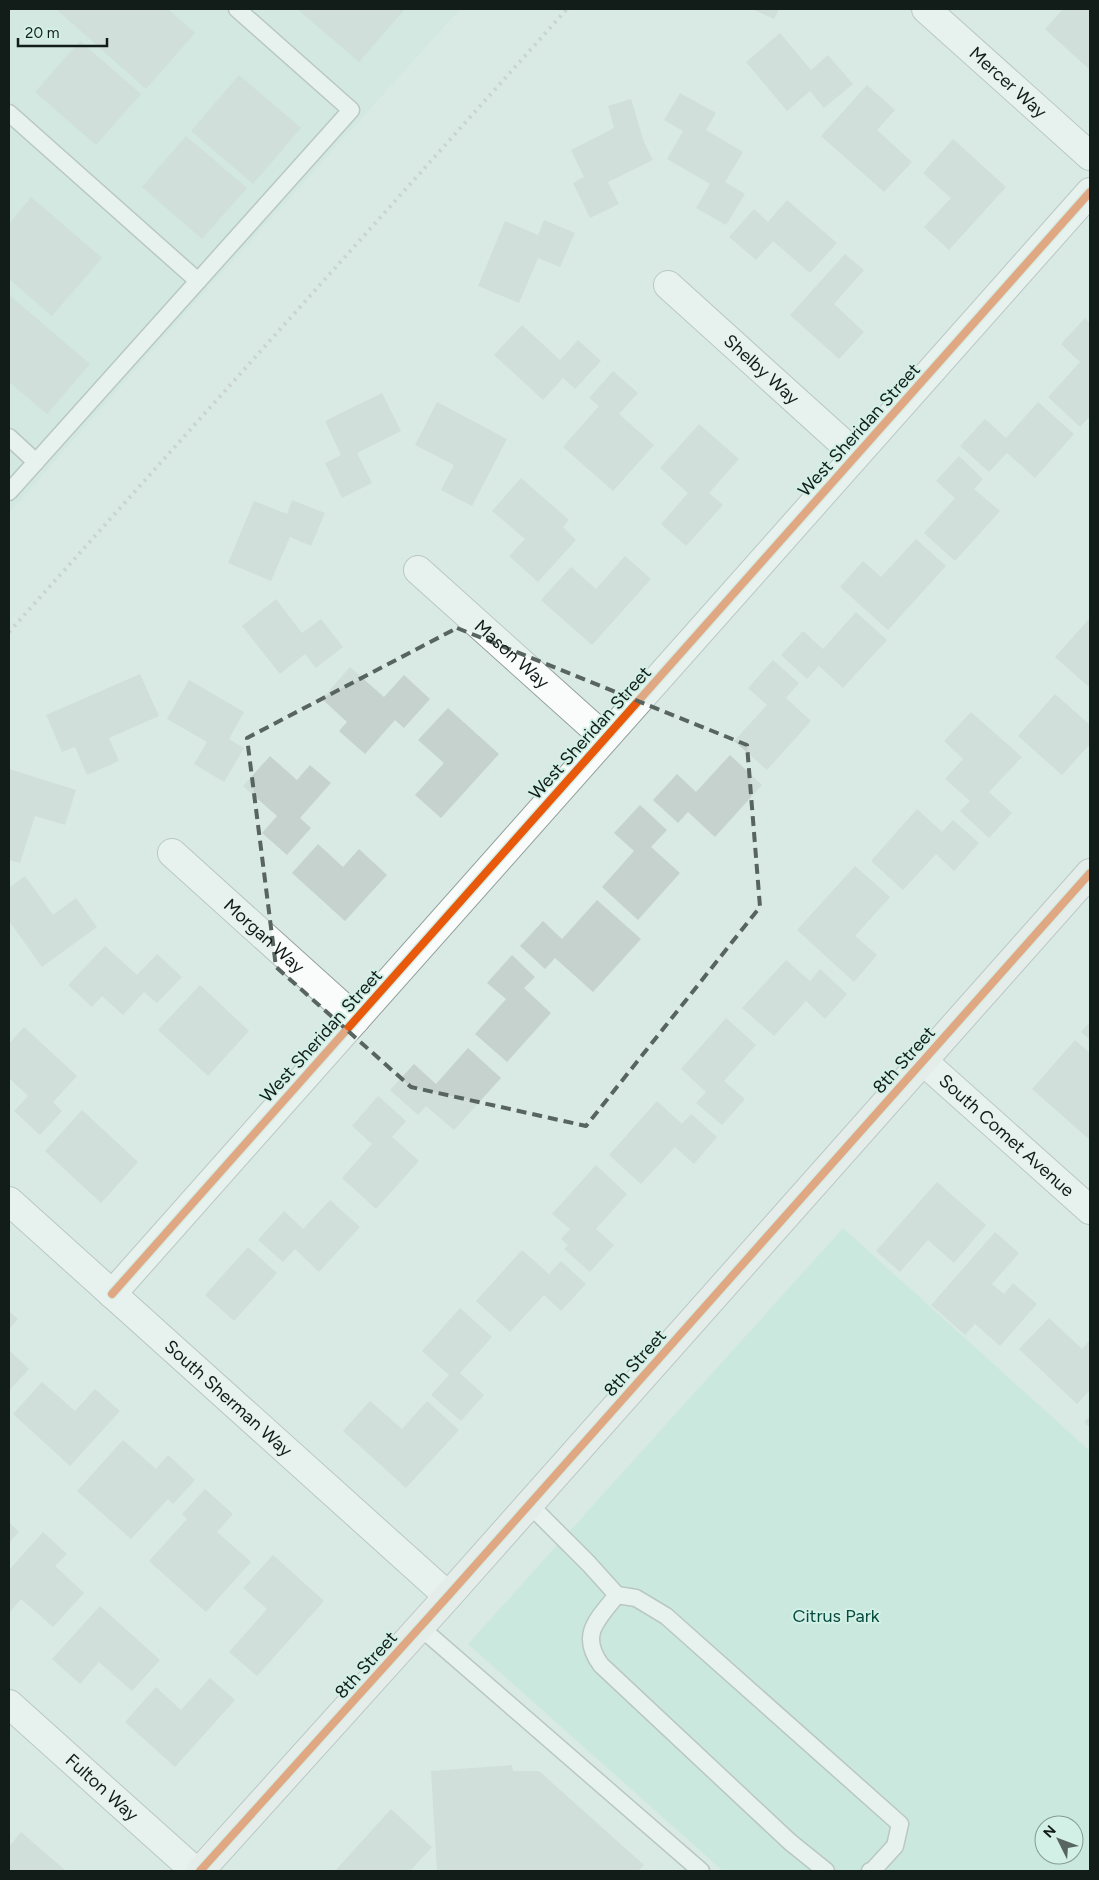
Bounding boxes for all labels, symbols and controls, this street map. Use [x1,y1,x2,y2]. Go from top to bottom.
scale bar [18,15,106,47]
text: 20 m [25,24,59,42]
street label: Mercer Way [965,42,1052,123]
street label: Shelby Way [719,330,804,410]
street label: West Sheridan Street [793,359,925,501]
street label: Mason Way [470,615,554,694]
street label: West Sheridan Street [524,662,656,804]
street label: Morgan Way [219,894,309,978]
street label: West Sheridan Street [255,965,387,1107]
street label: 8th Street [868,1022,940,1098]
street label: South Comet Avenue [934,1070,1079,1202]
street label: 8th Street [599,1325,671,1401]
street label: South Sherman Way [160,1335,297,1462]
park label: Citrus Park [792,1605,880,1627]
street label: 8th Street [330,1627,402,1703]
street label: Fulton Way [61,1749,143,1826]
north arrow [1034,1815,1084,1865]
text: N [1040,1822,1060,1841]

